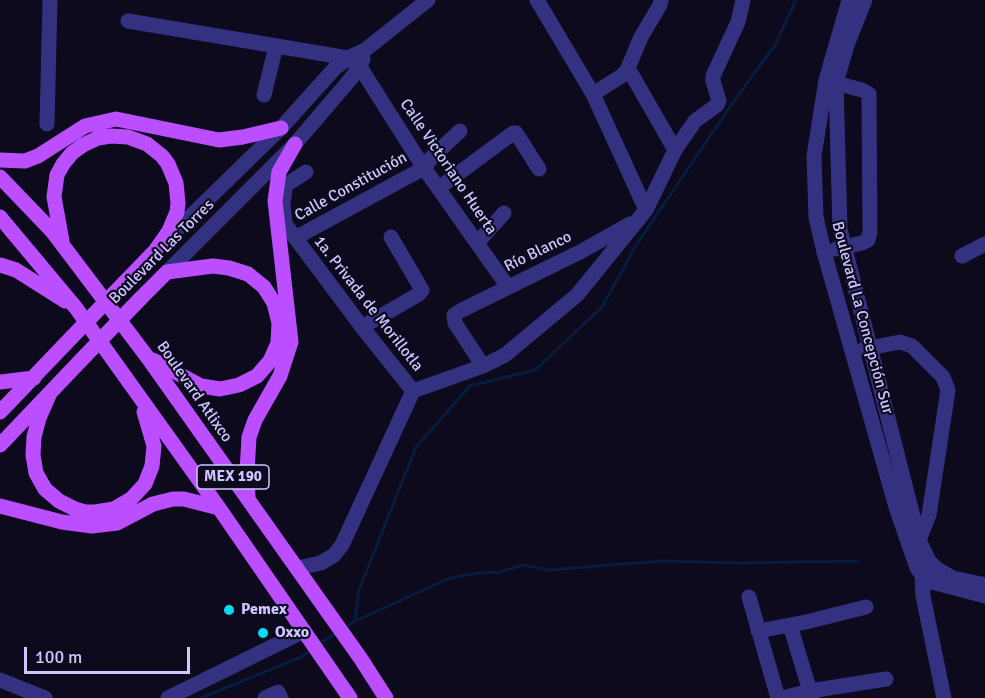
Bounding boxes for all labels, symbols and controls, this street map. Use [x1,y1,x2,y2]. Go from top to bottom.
street label: Calle Victoriano Huerta [395,95,501,239]
street label: Calle Constitución [292,148,410,226]
street label: Boulevard Las Torres [106,196,218,308]
street label: Boulevard La Concepción Sur [827,220,897,416]
street label: Río Blanco [501,227,575,277]
street label: 1a. Privada de Morillotla [309,232,427,376]
street label: Boulevard Atlixco [152,338,236,446]
road number: MEX 190 [197,465,269,489]
place label: Pemex [241,600,287,620]
marker: Pemex [222,603,236,617]
place label: Oxxo [275,623,309,643]
marker: Oxxo [256,626,270,640]
scale bar [27,635,194,673]
text: 100 m [35,646,82,668]

